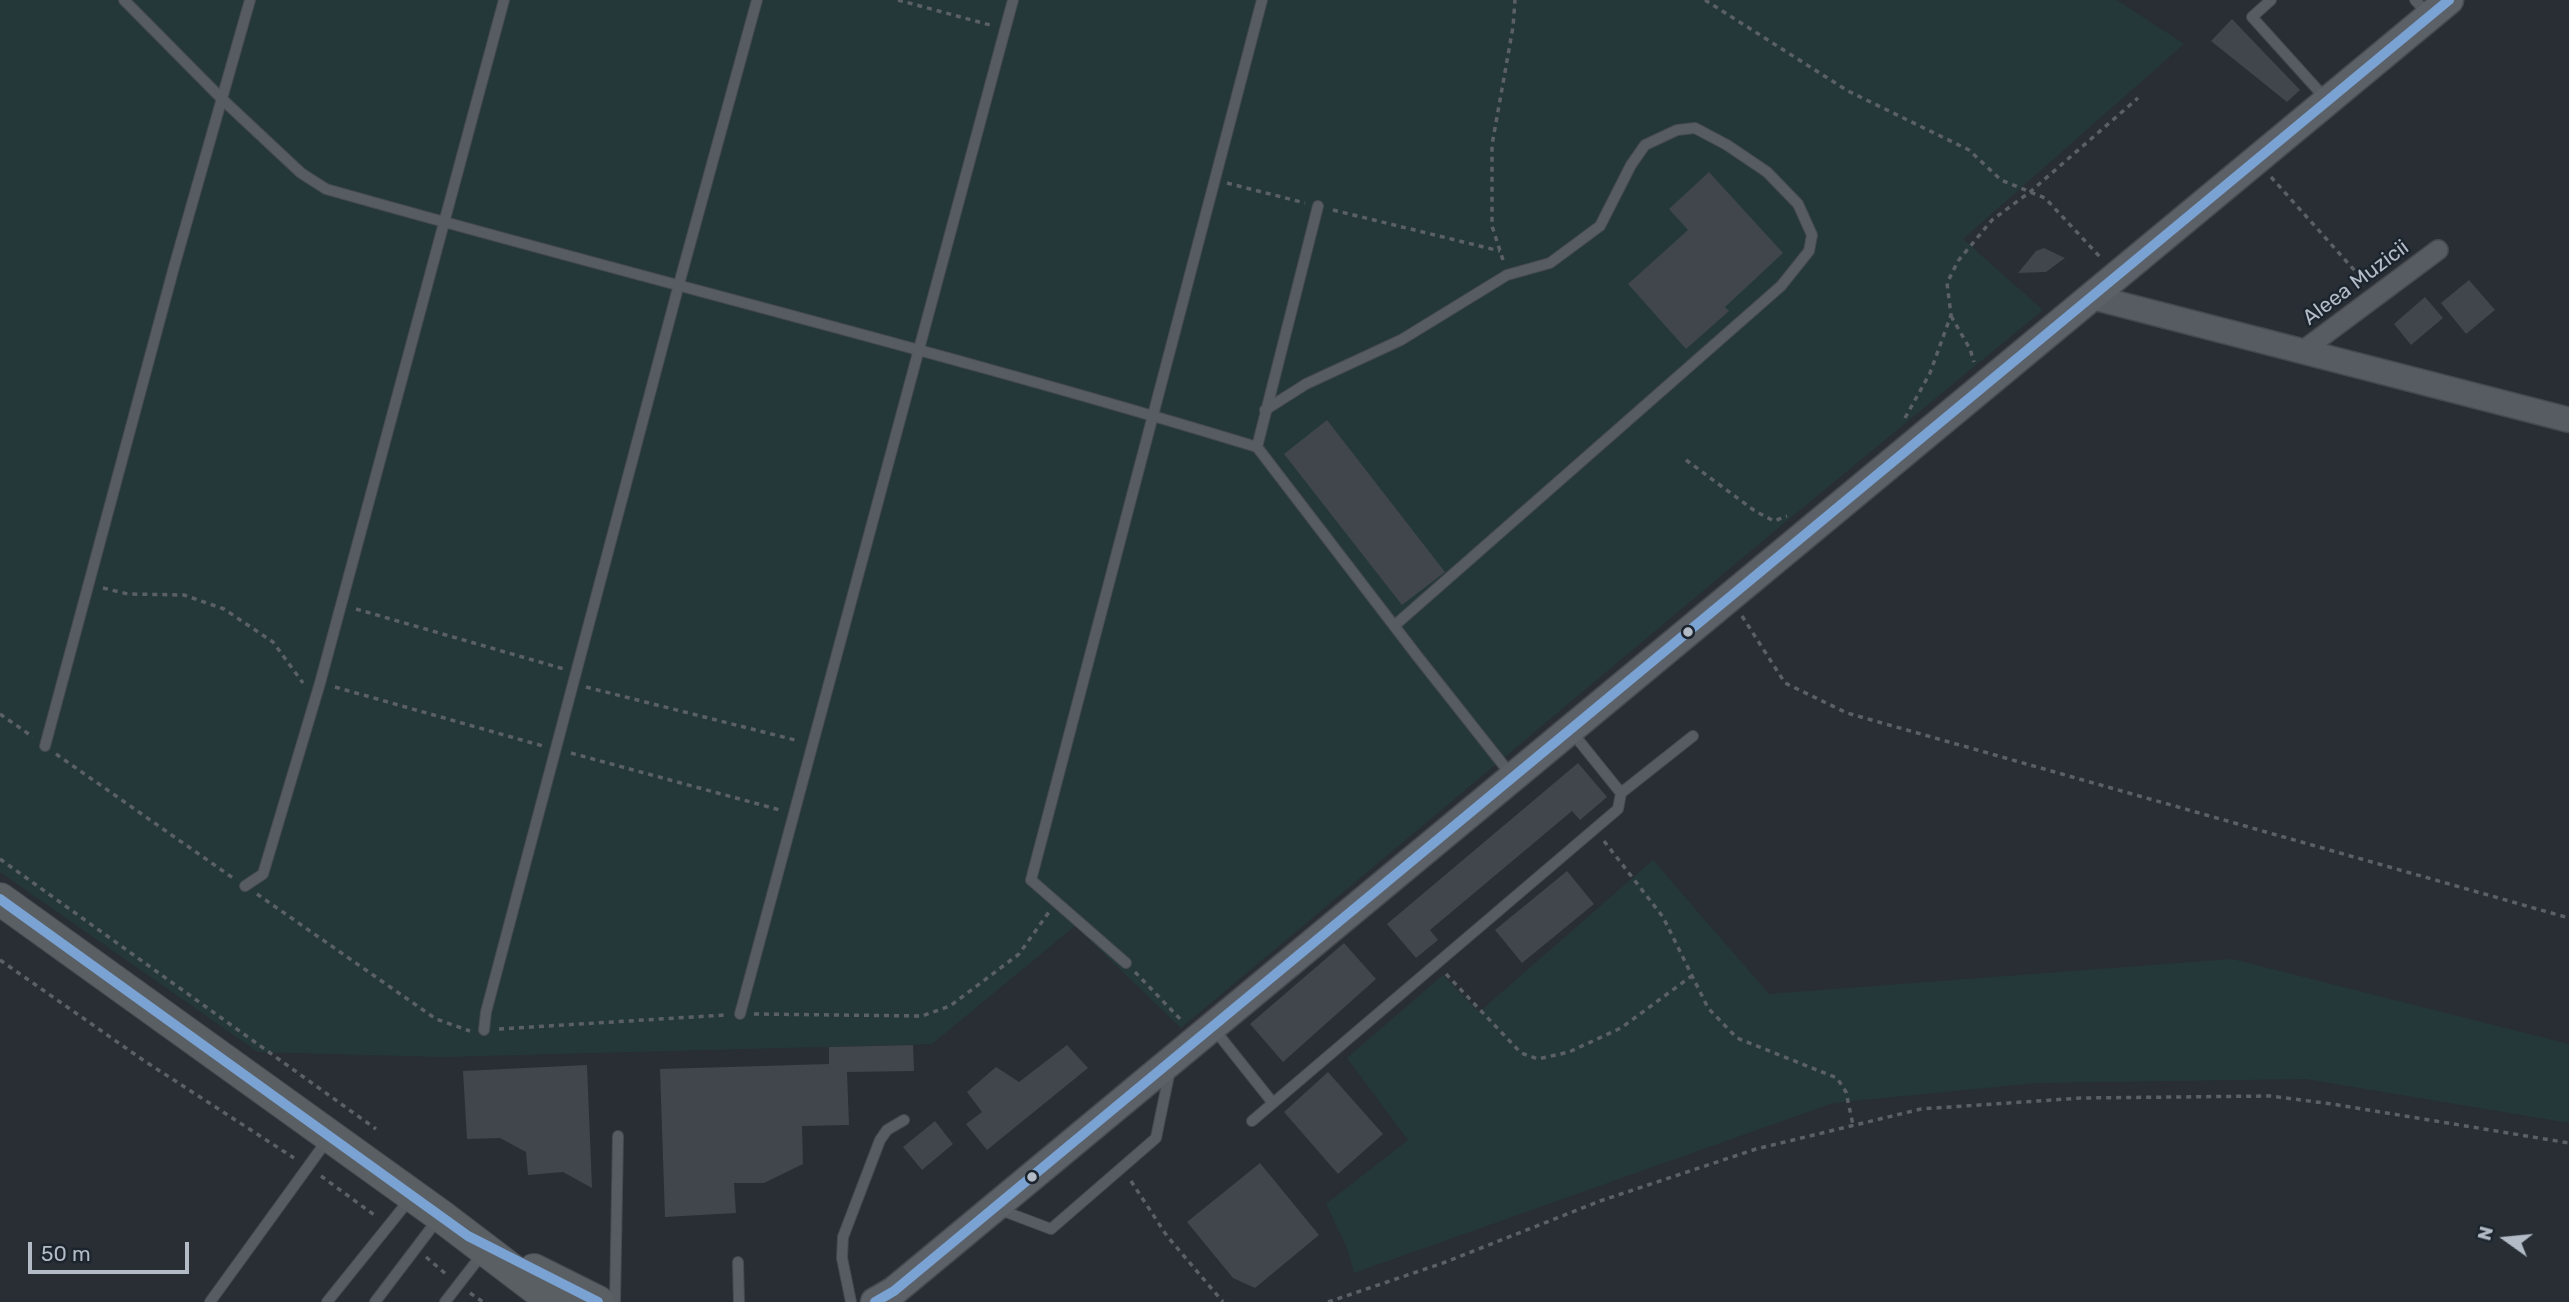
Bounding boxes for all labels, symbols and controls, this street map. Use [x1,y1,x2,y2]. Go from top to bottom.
street label: Aleea Muzicii [2298,235,2414,331]
unlabelled marker [1681,625,1695,639]
unlabelled marker [1025,1170,1039,1184]
north arrow [2471,1204,2541,1274]
text: N [2472,1224,2498,1243]
scale bar [32,1228,192,1272]
text: 50 m [41,1241,91,1266]

